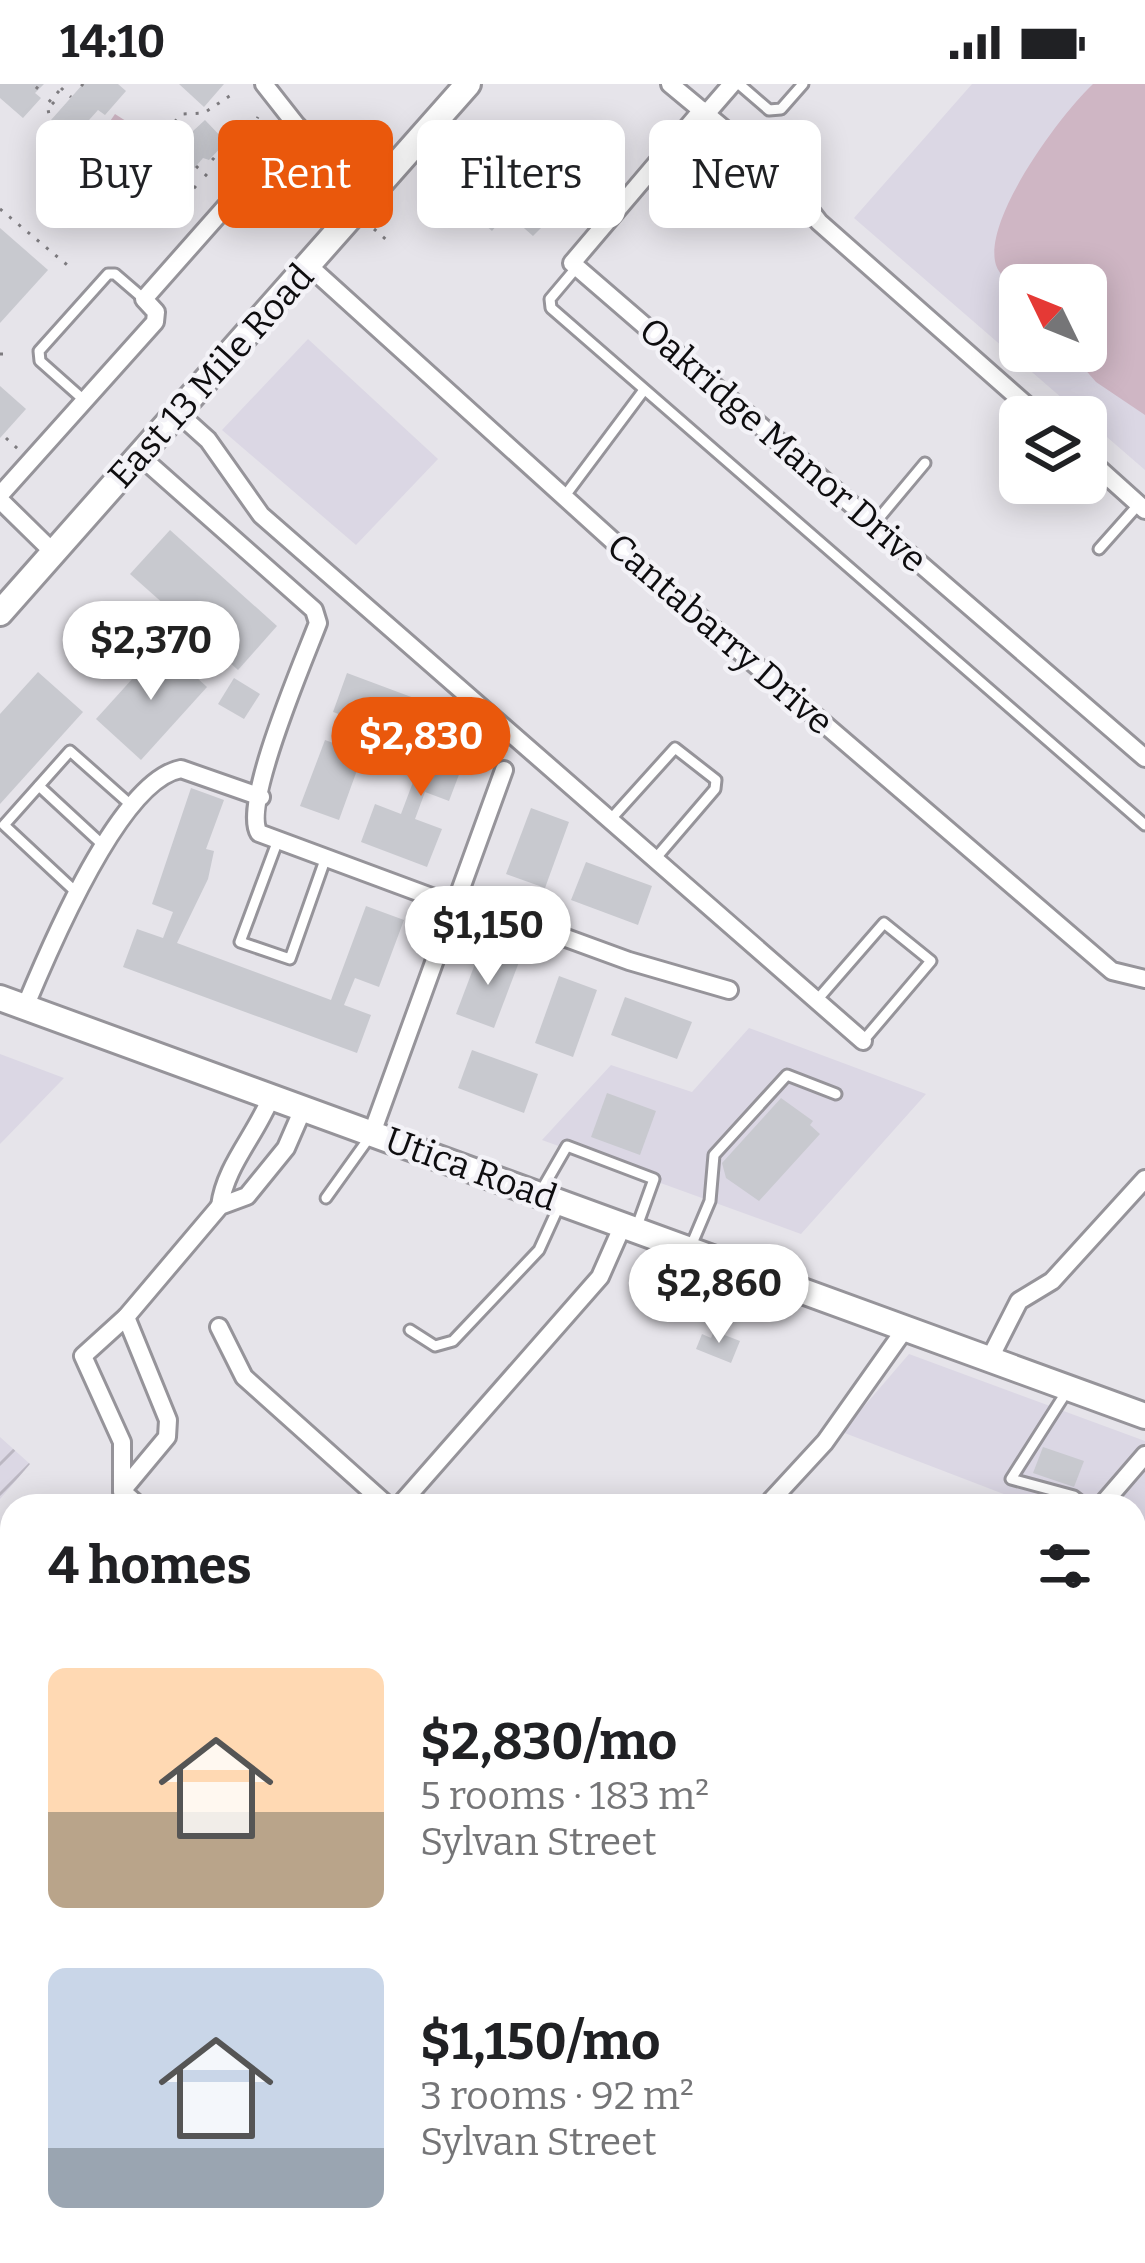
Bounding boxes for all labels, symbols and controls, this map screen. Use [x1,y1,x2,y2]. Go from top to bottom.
text: 14:10 [60,15,165,69]
chip: Buy [36,120,194,228]
chip: Rent [218,120,393,228]
chip: Filters [417,120,625,228]
chip: New [649,120,821,228]
street label: East 13 Mile Road [99,255,323,497]
north arrow [999,264,1107,372]
map controls [999,264,1107,504]
street label: Oakridge Manor Drive [630,308,936,582]
button: layers [999,396,1107,504]
street label: Cantabarry Drive [598,524,842,744]
pin: $2,370 [53,601,249,703]
text: $2,370 [90,617,212,663]
pin: $2,830 [323,697,519,799]
text: $2,830 [358,713,484,759]
pin: $1,150 [390,886,586,988]
text: $1,150 [432,902,544,948]
street label: Utica Road [379,1118,563,1220]
pin: $2,860 [621,1244,817,1346]
text: $2,860 [656,1260,782,1306]
icon: filters [1032,1533,1098,1599]
text: 4 homes [48,1535,252,1597]
text: $2,830/mo [420,1711,677,1773]
icon: home [144,1716,288,1860]
text: 5 rooms · 183 m² [420,1773,709,1819]
text: Sylvan Street [420,1819,657,1865]
text: $1,150/mo [420,2011,660,2073]
icon: home [144,2016,288,2160]
text: 3 rooms · 92 m² [420,2073,694,2119]
text: Sylvan Street [420,2119,657,2165]

